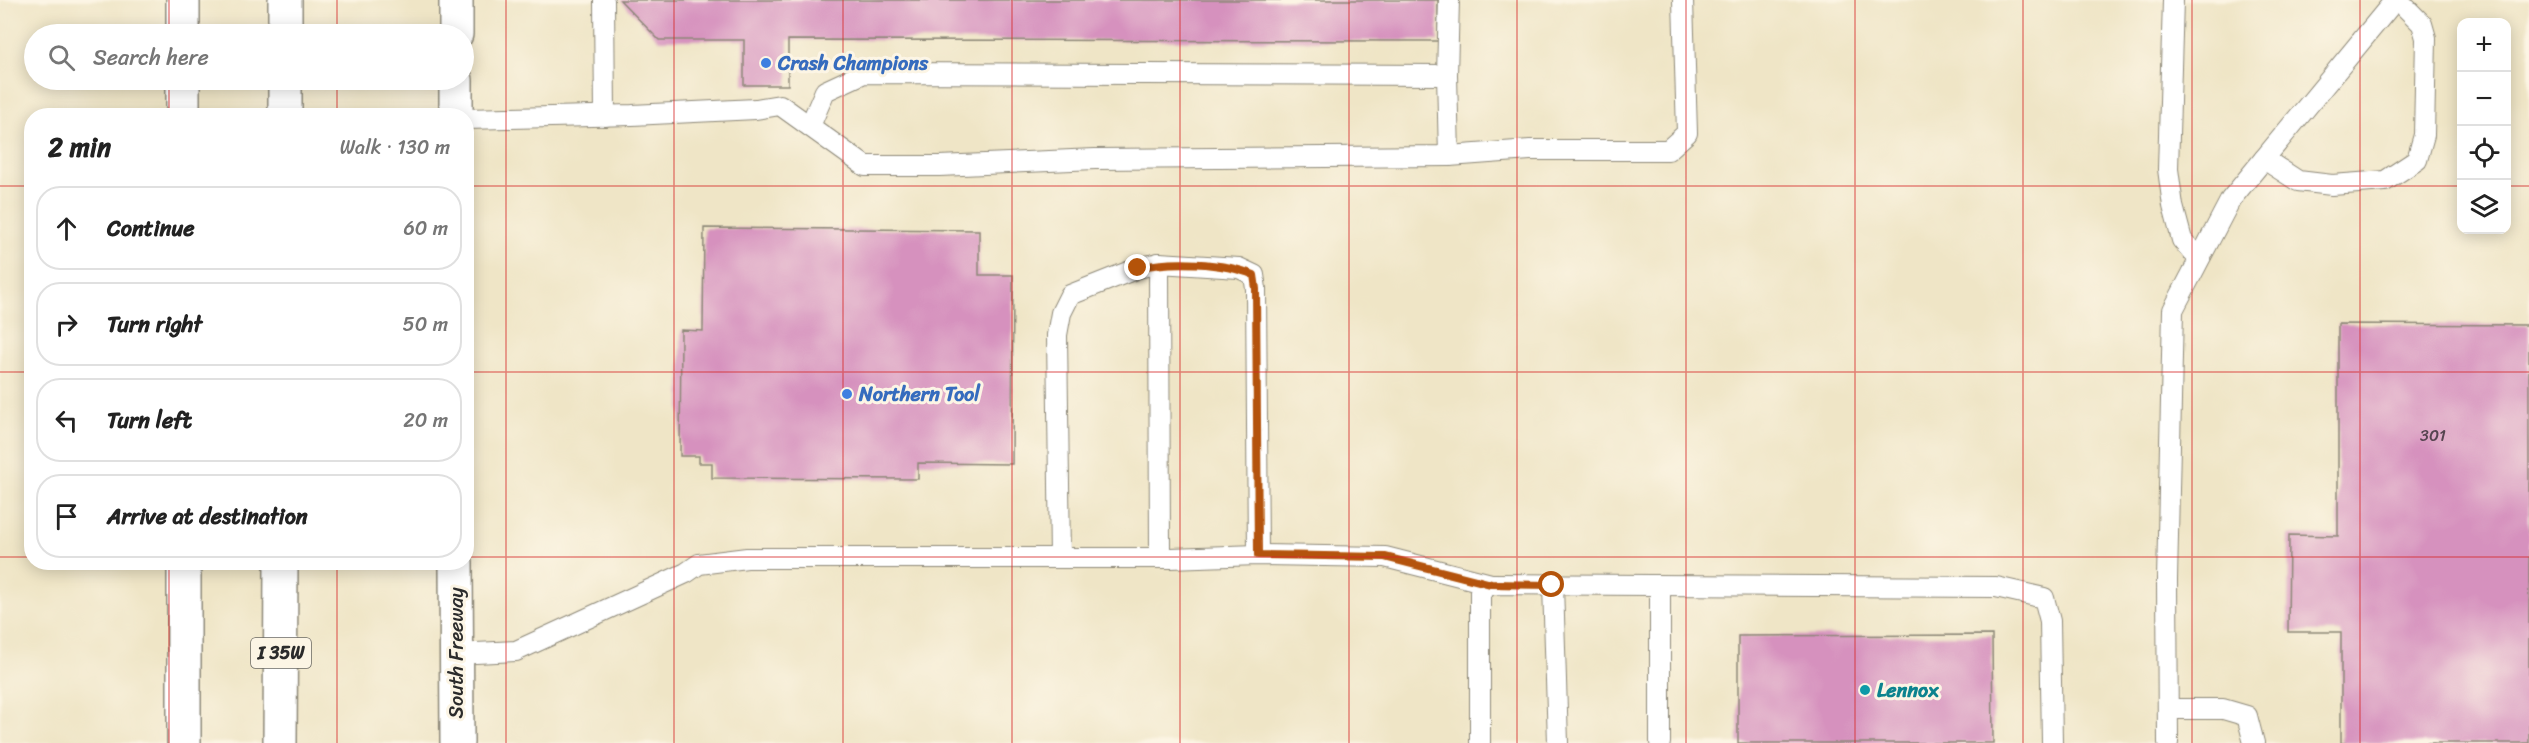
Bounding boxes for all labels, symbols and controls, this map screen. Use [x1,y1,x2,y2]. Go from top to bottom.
map controls [2457,18,2511,234]
button: + [2457,18,2511,72]
search box [24,24,474,90]
text: Search here [93,38,209,77]
icon: search [45,41,78,74]
place label: Crash Champions [777,46,929,81]
marker: Crash Champions [759,56,773,70]
button: − [2457,72,2511,126]
text: 2 min [48,124,111,170]
button: locate [2457,126,2511,180]
text: Walk · 130 m [340,130,450,165]
button: layers [2457,180,2511,234]
text: Continue [107,209,195,248]
text: 60 m [403,211,448,246]
icon: ahead [50,212,83,245]
route end [1124,254,1150,280]
text: Turn right [107,305,202,344]
text: 50 m [403,307,448,342]
icon: right [50,308,83,341]
place label: Northern Tool [858,377,981,412]
marker: Northern Tool [840,387,854,401]
text: Turn left [107,401,192,440]
text: 20 m [403,403,448,438]
icon: left [50,404,83,437]
house number: 301 [2420,421,2446,450]
text: Arrive at destination [107,497,308,536]
icon: arrive [50,500,83,533]
route start [1538,571,1564,597]
street label: South Freeway [439,587,474,719]
road number: I 35W [251,638,311,668]
place label: Lennox [1877,673,1939,708]
marker: Lennox [1858,683,1872,697]

